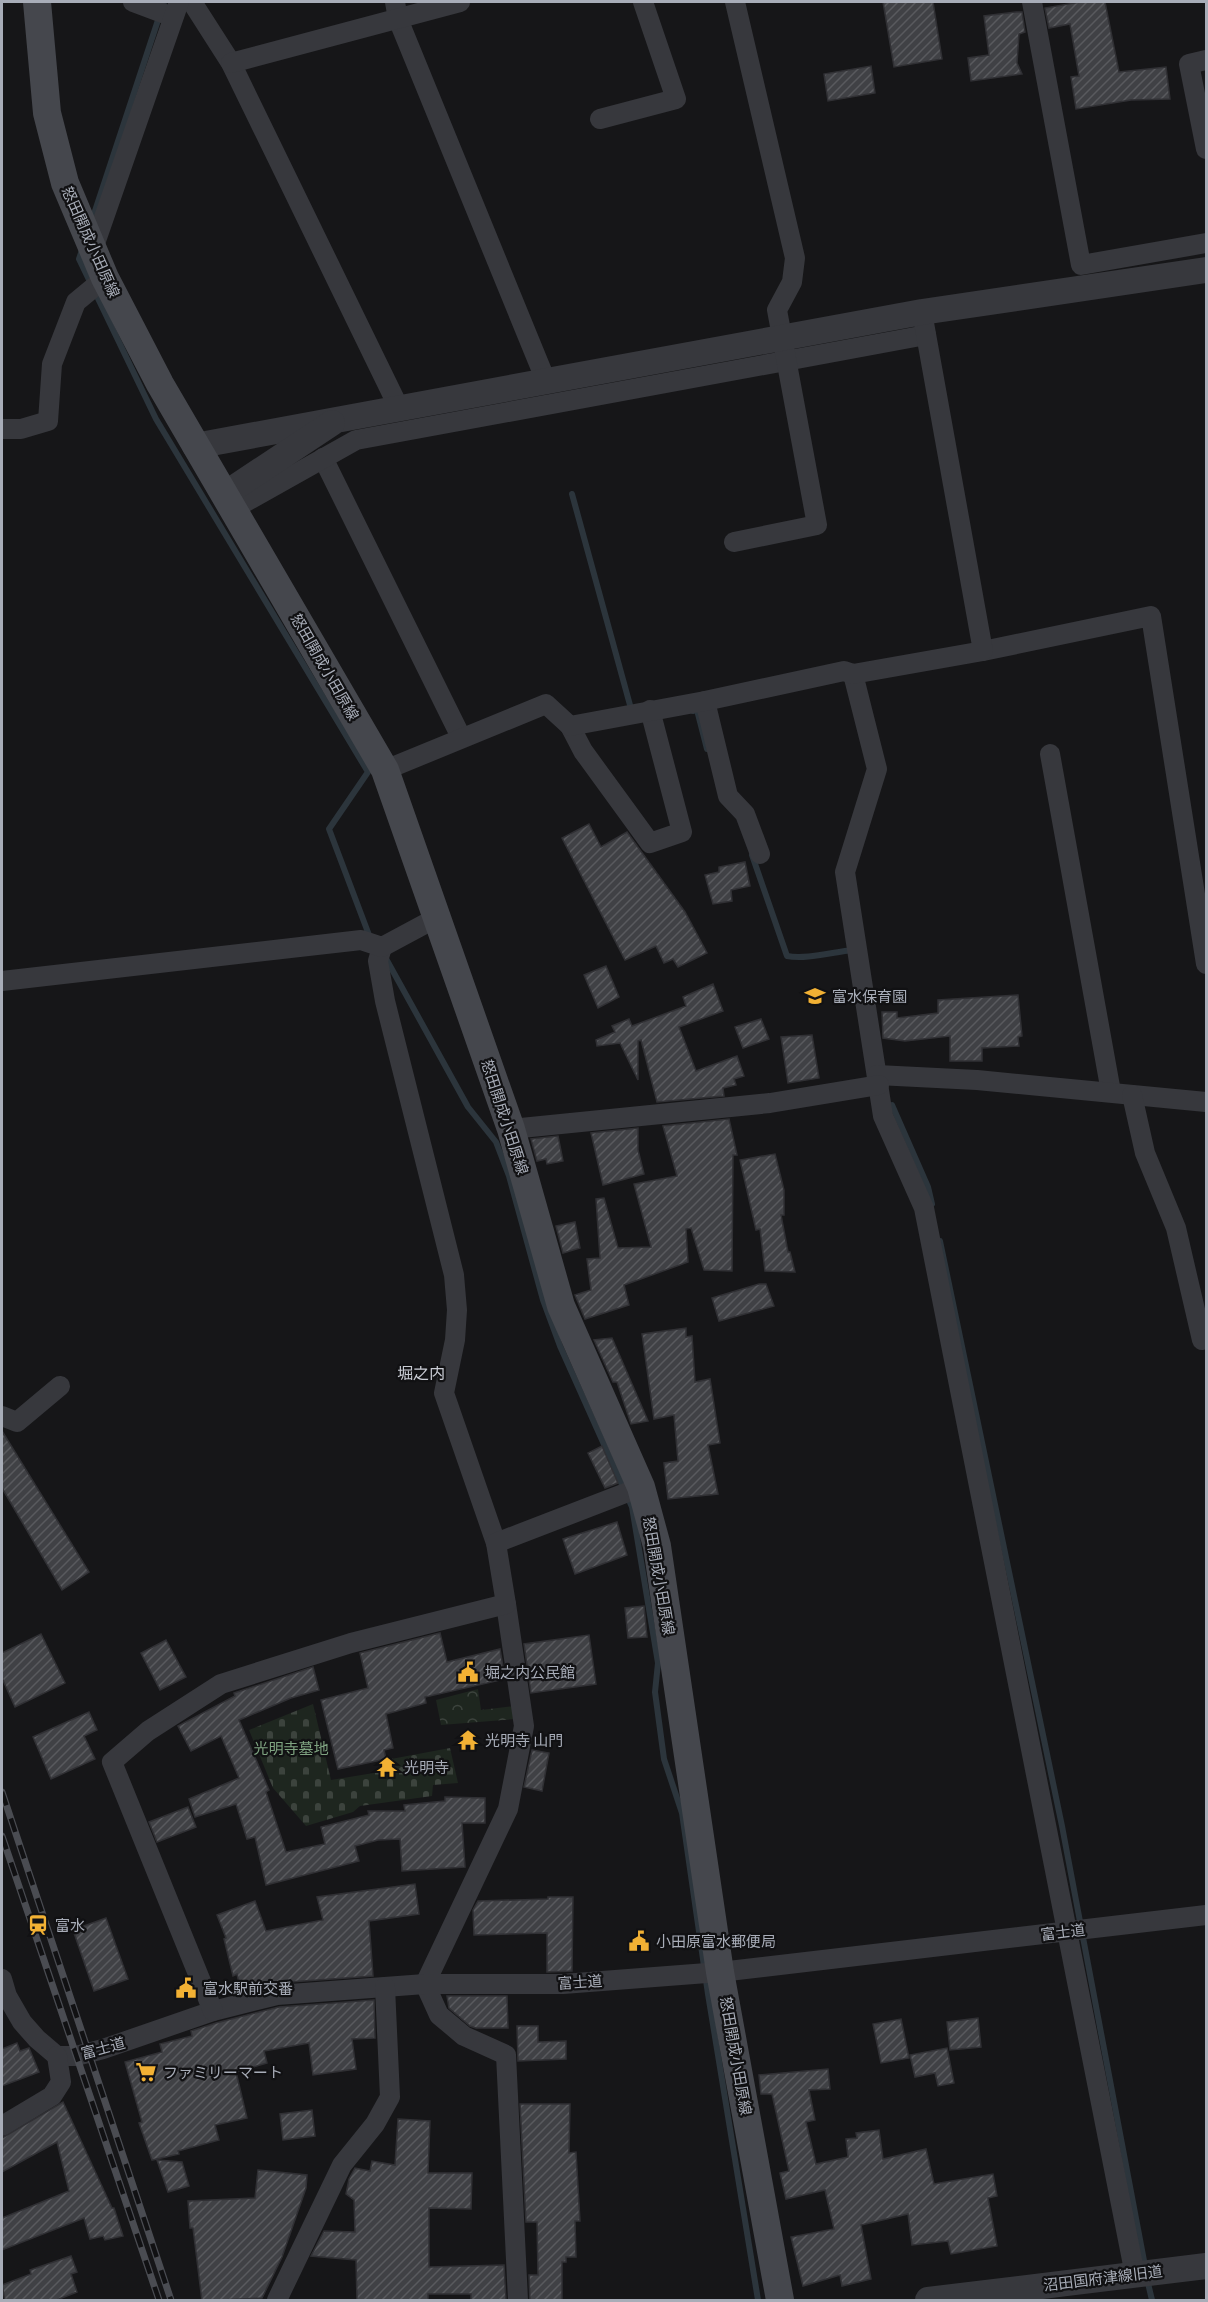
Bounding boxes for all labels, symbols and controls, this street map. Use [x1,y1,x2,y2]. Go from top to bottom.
street label: 怒田開成小田原線 [56,183,126,301]
street label: 怒田開成小田原線 [285,609,365,725]
school or university icon: 富水保育園 [803,984,827,1008]
place label: 富水保育園 [832,985,907,1008]
street label: 怒田開成小田原線 [476,1056,534,1178]
district label: 堀之内 [397,1361,445,1385]
street label: 怒田開成小田原線 [637,1515,681,1637]
public building icon: 堀之内公民館 [456,1660,480,1684]
place label: 堀之内公民館 [485,1661,575,1684]
temple icon: 光明寺 山門 [456,1728,480,1752]
place label: 光明寺 山門 [485,1729,563,1752]
park label: 光明寺墓地 [253,1737,329,1760]
temple icon: 光明寺 [375,1755,399,1779]
place label: 光明寺 [404,1756,449,1779]
station icon: 富水 [26,1913,50,1937]
place label: 富水 [55,1914,85,1937]
street label: 富士道 [1039,1918,1087,1946]
public building icon: 小田原富水郵便局 [627,1929,651,1953]
place label: 小田原富水郵便局 [656,1930,776,1953]
street label: 富士道 [557,1969,603,1995]
public building icon: 富水駅前交番 [174,1976,198,2000]
place label: 富水駅前交番 [203,1977,293,2000]
street label: 怒田開成小田原線 [714,1995,758,2117]
street label: 富士道 [78,2031,128,2065]
supermarket icon: ファミリーマート [134,2060,158,2084]
place label: ファミリーマート [163,2061,283,2084]
street label: 沼田国府津線旧道 [1042,2259,1164,2297]

